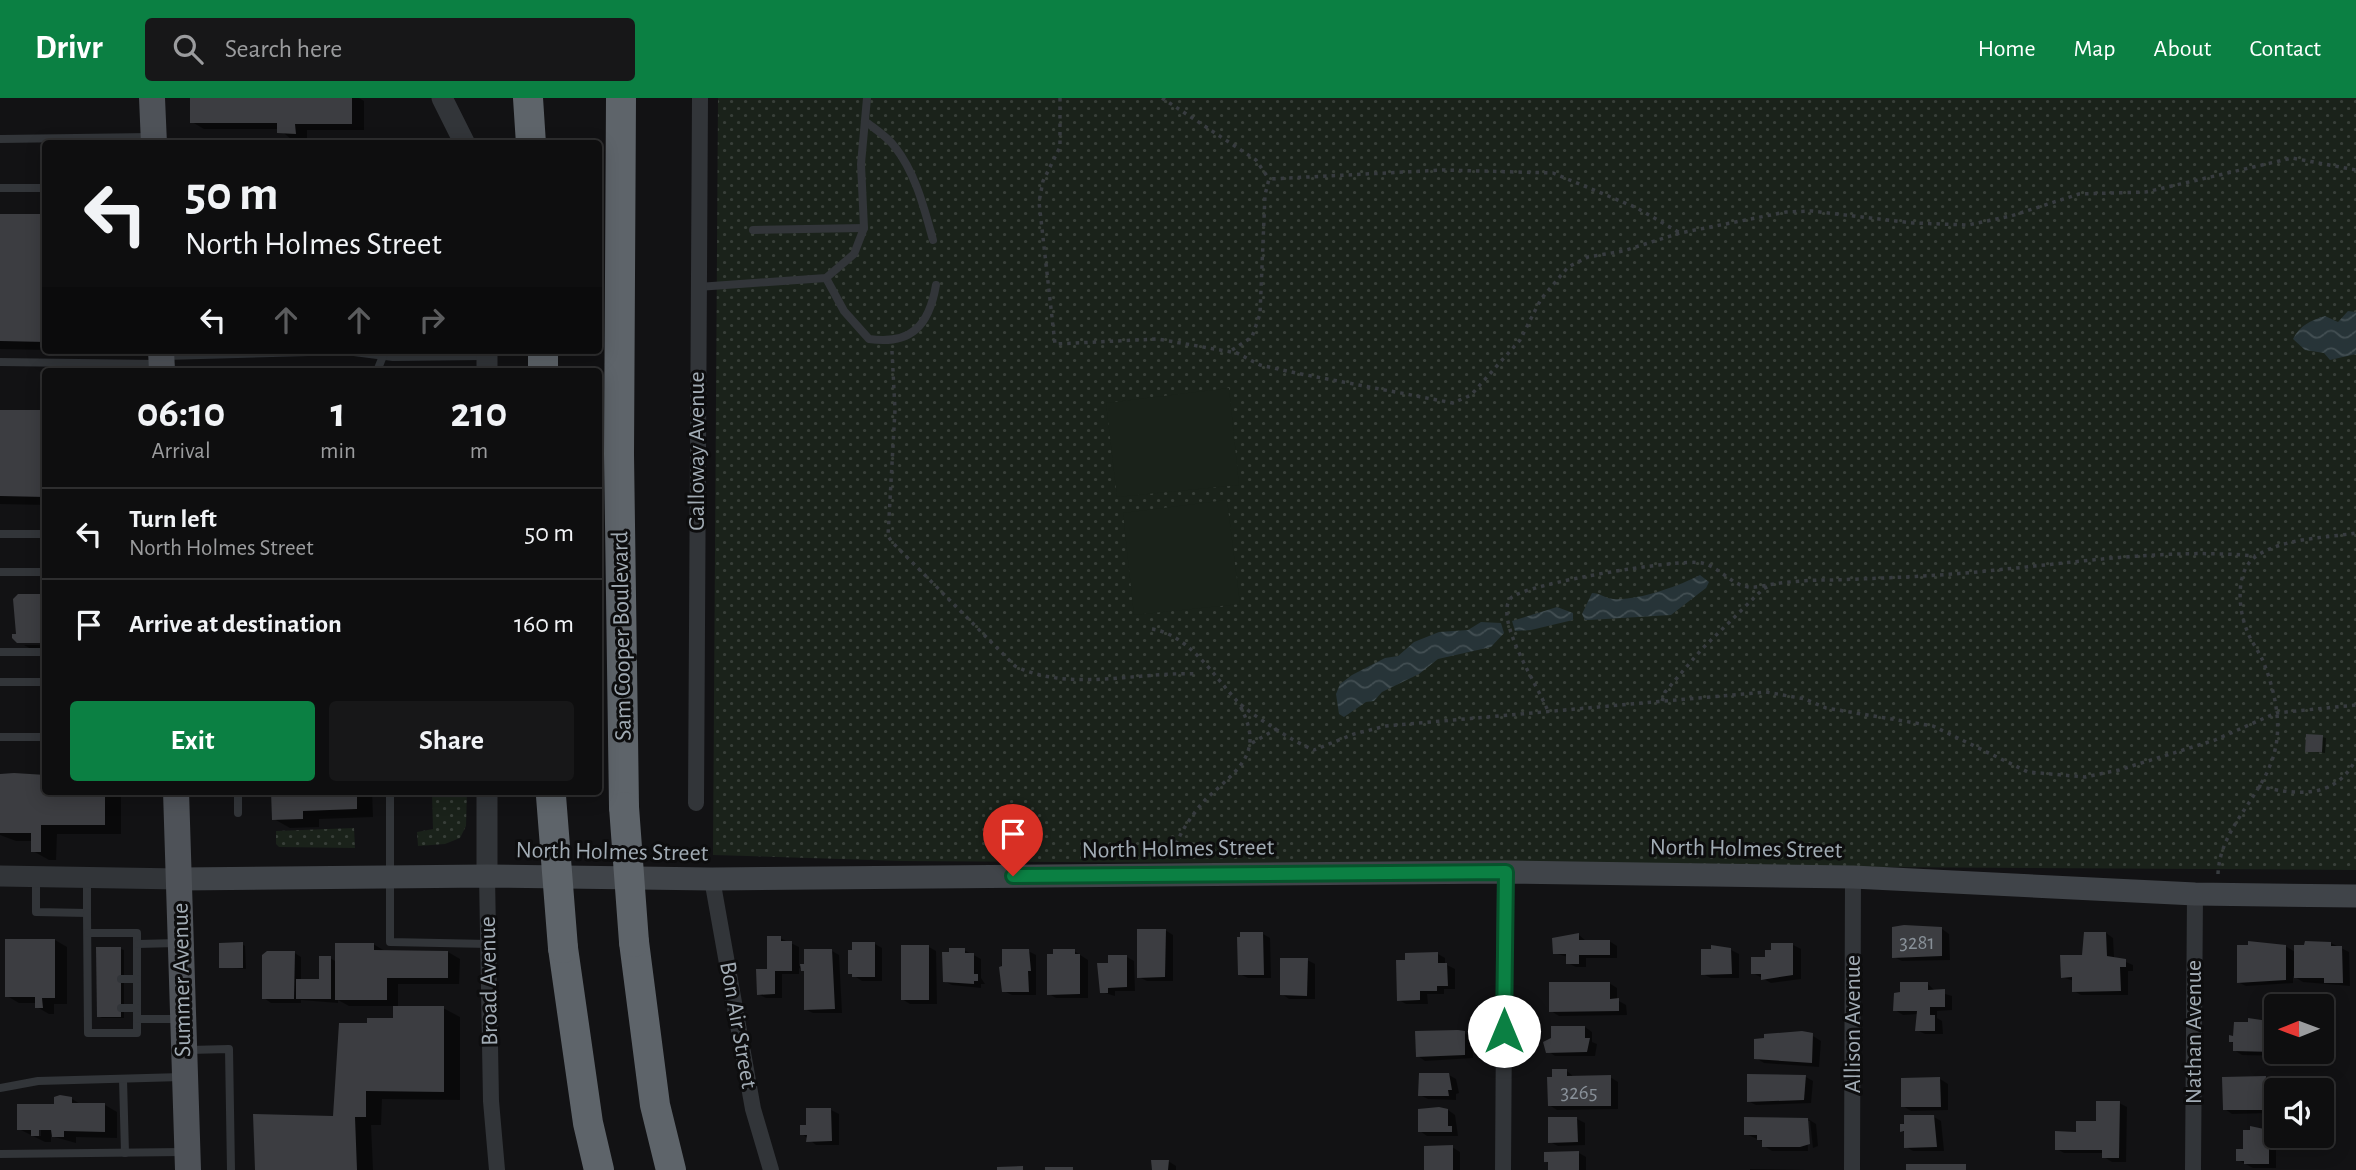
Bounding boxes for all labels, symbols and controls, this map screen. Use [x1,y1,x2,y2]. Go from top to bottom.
search box [145,18,635,81]
icon: search [169,30,207,68]
text: Drivr [35,32,103,65]
text: Search here [225,36,342,62]
text: Home [1978,37,2036,61]
text: Map [2074,37,2116,61]
text: About [2154,37,2211,61]
text: Contact [2249,37,2321,61]
icon: left [70,168,161,259]
text: 50 m [185,170,279,219]
text: North Holmes Street [185,228,442,260]
icon: left [194,301,232,339]
icon: ahead [267,301,305,339]
icon: ahead [340,301,378,339]
icon: right [413,301,451,339]
street label: Galloway Avenue [685,371,709,531]
text: 06:10 [137,392,225,434]
text: 1 [330,392,346,434]
text: 210 [451,392,507,434]
text: Arrival [151,440,211,463]
text: min [320,440,356,463]
text: m [470,440,488,463]
text: Turn left [129,506,217,532]
icon: left [70,515,108,553]
text: 50 m [524,520,574,546]
street label: Sam Cooper Boulevard [608,531,636,741]
text: North Holmes Street [129,537,314,560]
icon: arrive [70,606,108,644]
text: Arrive at destination [129,611,342,637]
text: 160 m [514,611,574,637]
button: Exit [70,701,315,781]
button: Share [329,701,574,781]
pin [983,804,1043,876]
icon: arrive [994,815,1032,853]
street label: North Holmes Street [1082,835,1275,863]
street label: North Holmes Street [1650,835,1843,863]
street label: North Holmes Street [516,838,709,866]
street label: Summer Avenue [169,903,195,1057]
street label: Broad Avenue [476,916,502,1046]
house number: 3281 [1899,932,1935,953]
street label: Allison Avenue [1841,955,1865,1093]
street label: Bon Air Street [715,960,761,1091]
street label: Nathan Avenue [2182,960,2206,1104]
position arrow [1467,994,1541,1068]
north arrow [2264,994,2334,1064]
map controls [2264,994,2334,1148]
button: sound [2264,1078,2334,1148]
house number: 3265 [1561,1082,1597,1103]

